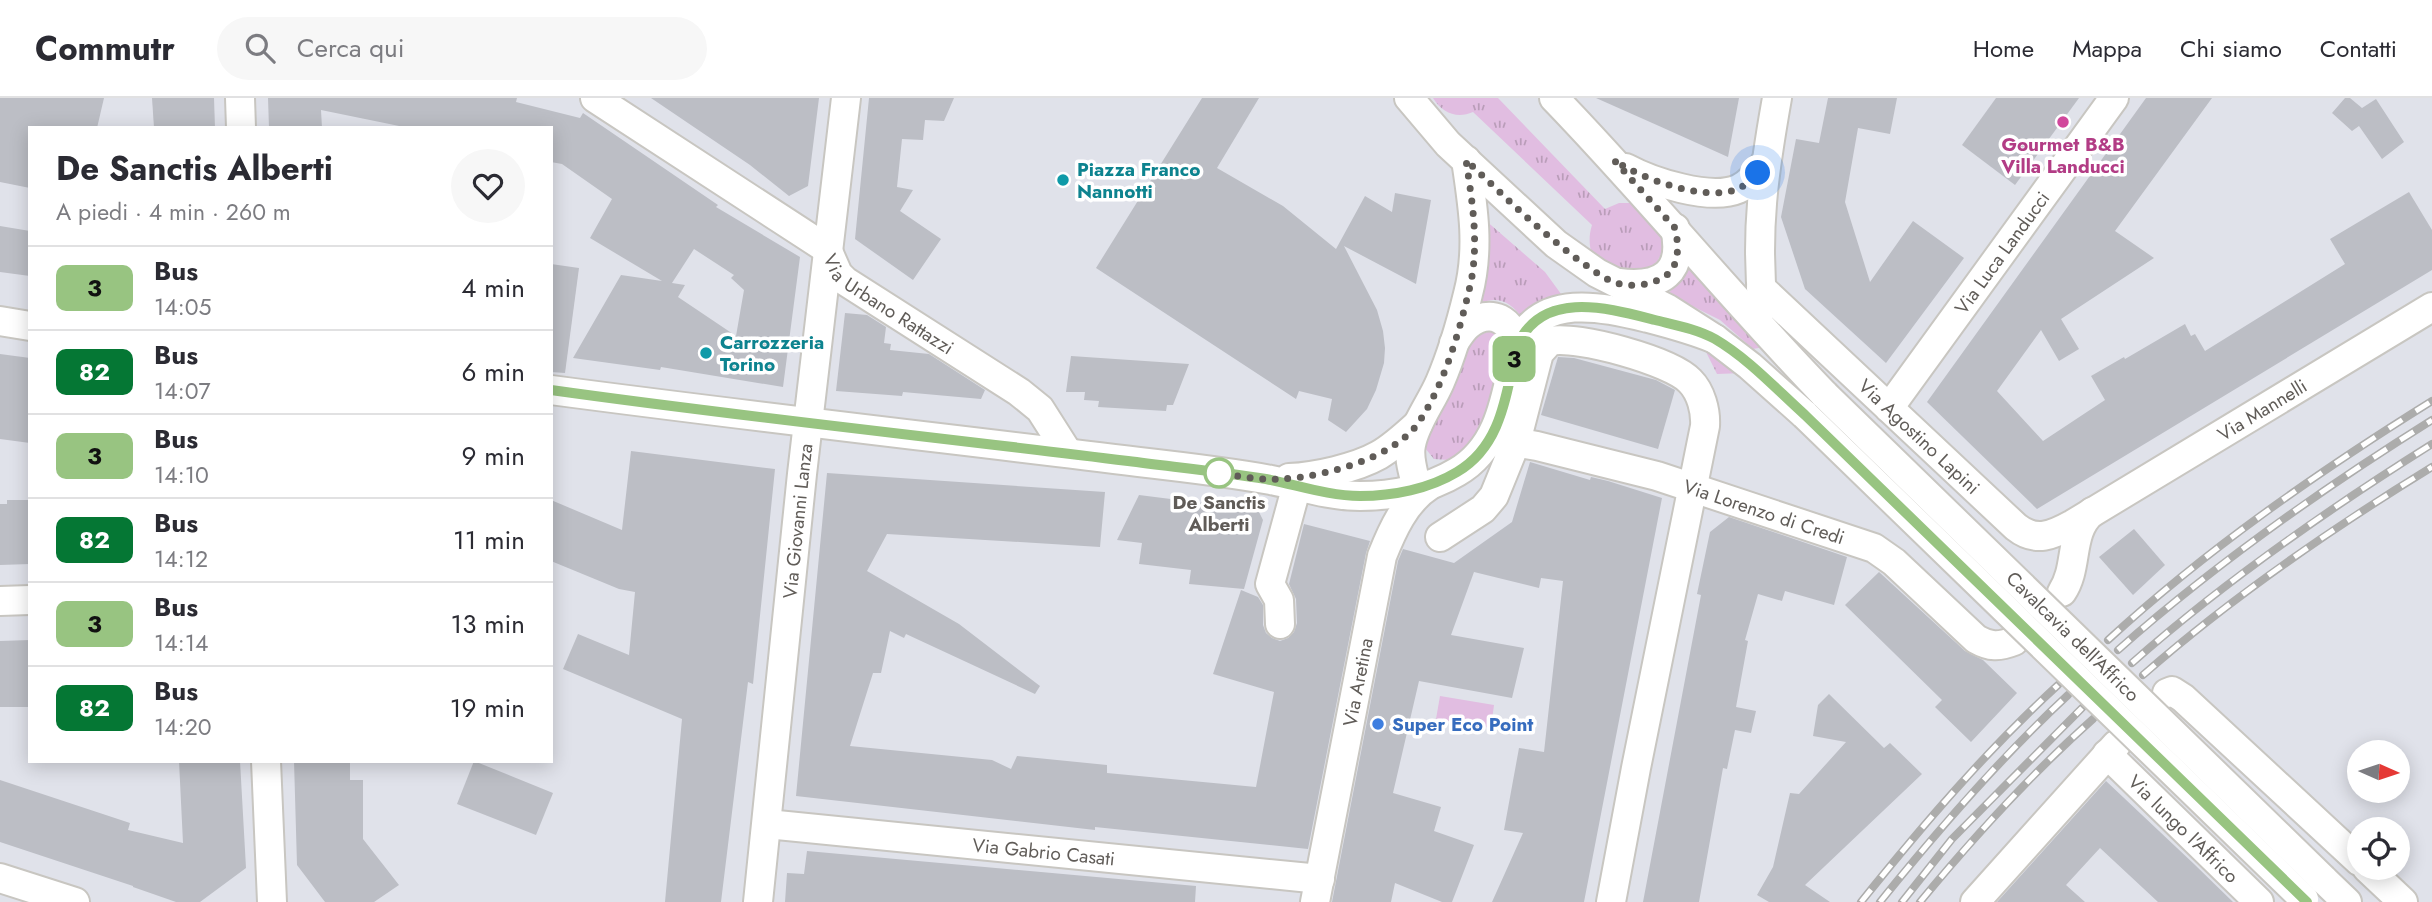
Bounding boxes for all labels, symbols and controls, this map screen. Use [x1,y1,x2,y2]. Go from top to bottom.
search box [217,17,707,80]
text: Commutr [35,25,175,72]
icon: search [241,29,279,67]
text: Cerca qui [297,29,404,67]
text: Home [1973,31,2034,66]
text: Mappa [2072,31,2142,66]
text: Chi siamo [2180,31,2282,66]
text: Contatti [2320,31,2397,66]
marker: Gourmet B&B Villa Landucci [2055,114,2071,130]
place label: Gourmet B&B Villa Landucci [2000,131,2125,180]
text: De Sanctis Alberti [56,145,333,192]
button: heart [451,149,525,223]
your location [1740,155,1775,190]
place label: Piazza Franco Nannotti [1077,156,1200,205]
marker: Piazza Franco Nannotti [1055,172,1071,188]
street label: Via Luca Landucci [1948,186,2056,320]
text: A piedi · 4 min · 260 m [56,195,291,229]
street label: Via Urbano Rattazzi [817,249,959,361]
text: Bus [154,252,198,290]
text: 4 min [461,269,525,307]
text: 3 [87,270,102,305]
text: 14:05 [154,290,211,324]
place label: Carrozzeria Torino [720,329,824,378]
text: Bus [154,336,198,374]
line badge: 3 [1491,336,1537,382]
text: 3 [1507,341,1521,376]
marker: Carrozzeria Torino [698,345,714,361]
text: 6 min [462,353,525,391]
text: 82 [79,354,110,389]
street label: Via Agostino Lapini [1852,373,1986,501]
street label: Via Mannelli [2212,373,2312,448]
text: 14:07 [154,374,211,408]
text: Bus [154,420,198,458]
text: 9 min [462,437,525,475]
text: 3 [87,438,102,473]
street label: Via Giovanni Lanza [776,442,819,600]
text: 14:10 [154,458,209,492]
marker: De Sanctis Alberti [1204,458,1234,488]
street label: Via Lorenzo di Credi [1680,473,1848,551]
place label: De Sanctis Alberti [1173,489,1266,538]
text: Bus [154,504,198,542]
text: 11 min [453,521,525,559]
text: 82 [79,522,110,557]
text: 14:12 [154,542,208,576]
street label: Cavalcavia dell'Affrico [2000,565,2146,708]
text: Bus [154,588,198,626]
text: 13 min [451,605,525,643]
text: 3 [87,606,102,641]
text: 14:14 [154,626,208,660]
street label: Via Aretina [1336,636,1380,729]
text: Bus [154,672,198,710]
text: 19 min [450,689,525,727]
text: 82 [79,690,110,725]
text: 14:20 [154,710,212,744]
place label: Super Eco Point [1392,711,1533,738]
marker: Super Eco Point [1370,716,1386,732]
north arrow [2347,740,2410,803]
map controls [2347,740,2410,880]
street label: Via lungo l'Affrico [2122,769,2245,889]
button: locate [2347,817,2410,880]
street label: Via Gabrio Casati [971,831,1116,873]

